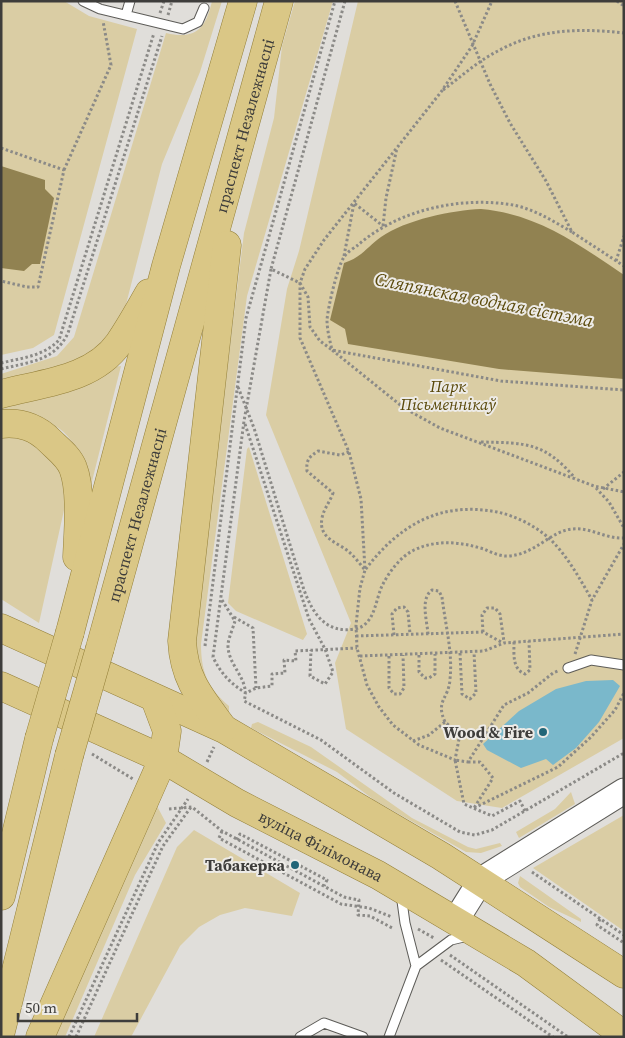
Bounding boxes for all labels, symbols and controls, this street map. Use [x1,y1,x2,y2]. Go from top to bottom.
street label: праспект Незалежнасці [210,36,279,215]
water label: Сляпянская водная сістэма [373,266,596,333]
park label: Парк Пісьменнікаў [399,375,496,415]
street label: праспект Незалежнасці [102,425,171,605]
place label: Wood & Fire [443,721,533,743]
marker: Wood & Fire [537,726,549,738]
street label: вуліца Філімонава [255,805,388,887]
place label: Табакерка [205,854,285,876]
marker: Табакерка [289,859,301,871]
scale bar [18,990,136,1022]
text: 50 m [25,997,57,1018]

